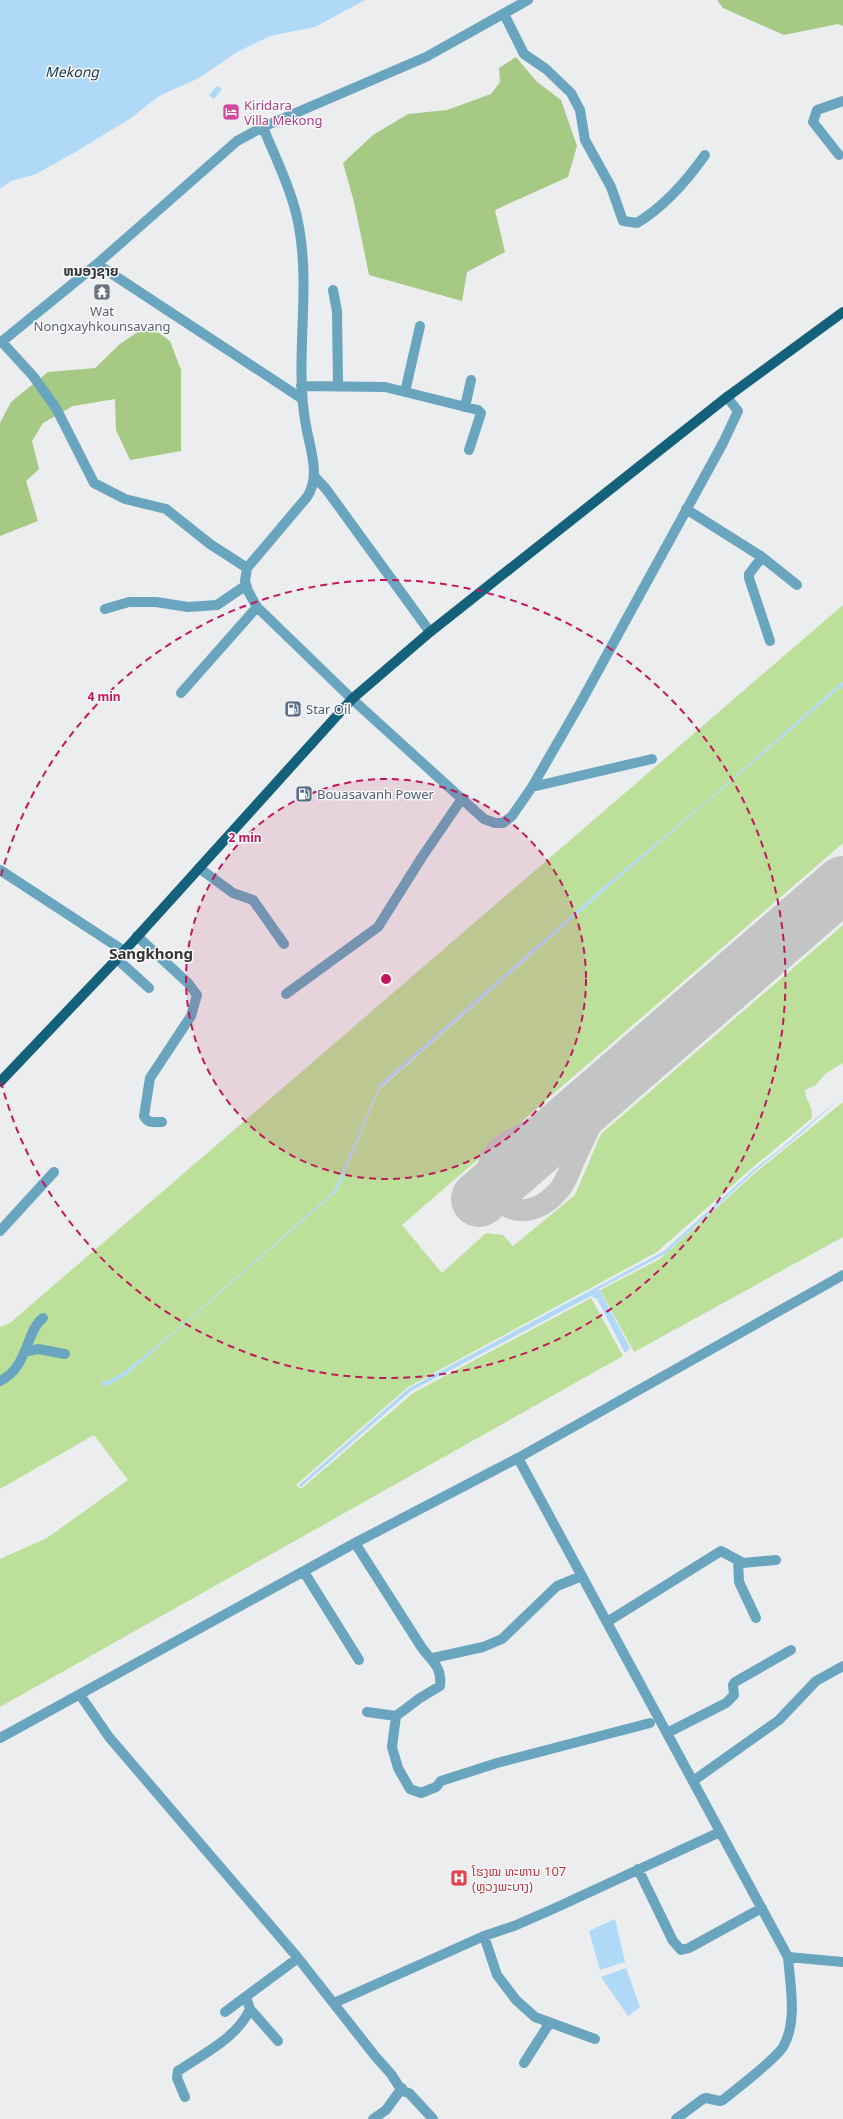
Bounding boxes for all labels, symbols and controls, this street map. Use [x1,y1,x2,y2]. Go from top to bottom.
water label: Mekong [45,60,100,83]
place label: Kiridara Villa Mekong [244,95,323,131]
hotel icon: Kiridara Villa Mekong [221,102,241,122]
district label: ຫນອງຊາຍ [64,259,118,282]
temple icon: Wat Nongxayhkounsavang [92,282,112,302]
place label: Wat Nongxayhkounsavang [34,301,170,337]
text: 4 min [87,687,121,707]
fuel station icon: Star Oil [283,699,303,719]
place label: Star Oil [306,699,351,720]
fuel station icon: Bouasavanh Power [294,784,314,804]
place label: Bouasavanh Power [317,784,435,805]
text: 2 min [228,828,262,848]
district label: Sangkhong [109,941,193,966]
centre of rings [379,972,393,986]
place label: ໂຮງໝ ທະຫານ 107 (ຫຼວງພະບາງ) [471,1861,566,1897]
hospital icon: ໂຮງໝ ທະຫານ 107 (ຫຼວງພະບາງ) [449,1868,469,1888]

